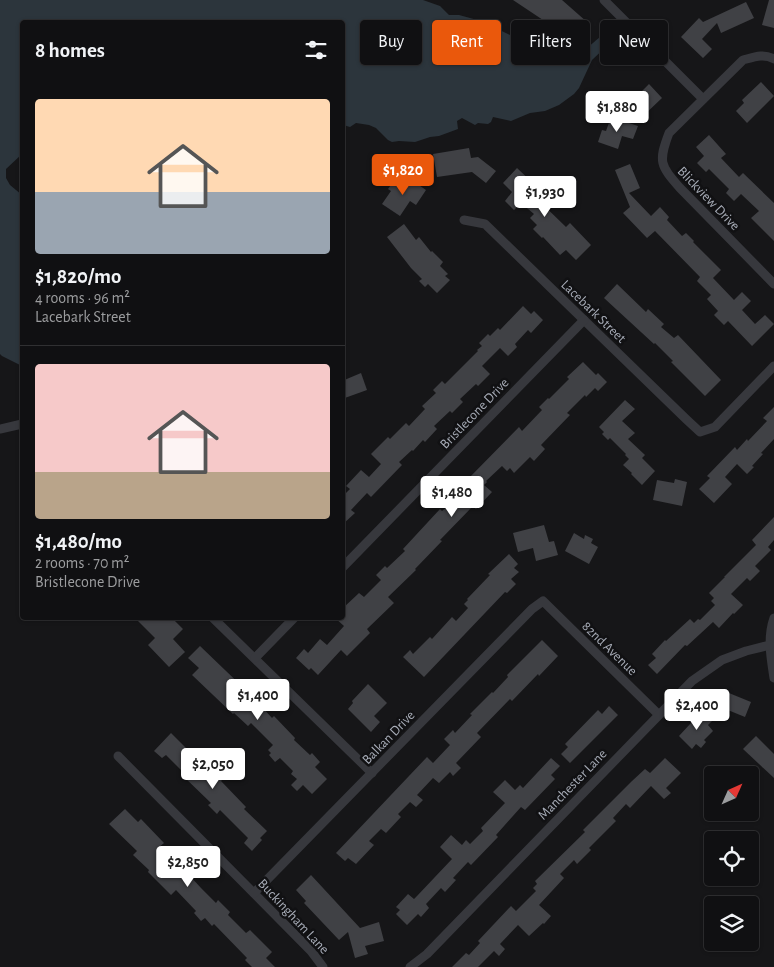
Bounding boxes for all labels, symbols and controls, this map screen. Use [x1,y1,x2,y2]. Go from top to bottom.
chip: Buy [360,20,422,65]
chip: Rent [432,20,501,65]
chip: Filters [511,20,590,65]
chip: New [600,20,668,65]
icon: filters [302,36,330,64]
text: 8 homes [35,40,105,61]
pin: $1,880 [576,90,658,133]
text: $1,880 [597,99,637,115]
icon: home [138,131,228,221]
pin: $1,820 [362,154,444,196]
text: $1,820 [383,162,423,178]
street label: Blickview Drive [674,164,742,233]
pin: $1,930 [504,176,586,218]
text: $1,930 [525,184,565,200]
text: $1,820/mo [35,266,121,287]
street label: Lacebark Street [558,278,629,346]
text: 4 rooms · 96 m² [35,290,130,306]
text: Lacebark Street [35,309,131,325]
street label: Bristlecone Drive [438,376,512,452]
icon: home [138,397,228,487]
pin: $1,480 [411,476,493,518]
text: $1,480 [432,484,472,500]
text: $1,480/mo [35,531,122,552]
text: 2 rooms · 70 m² [35,555,129,571]
text: Bristlecone Drive [35,574,140,590]
street label: 82nd Avenue [579,619,640,678]
pin: $1,400 [217,678,299,721]
text: $1,400 [237,687,279,703]
pin: $2,400 [656,688,738,731]
text: $2,400 [675,697,719,713]
street label: Balkan Drive [360,708,418,767]
street label: Manchester Lane [536,747,610,823]
pin: $2,050 [172,748,254,790]
text: $2,050 [192,756,234,772]
north arrow [704,766,759,821]
map controls [704,766,759,951]
button: locate [704,831,759,886]
pin: $2,850 [147,846,229,888]
text: $2,850 [167,854,209,870]
street label: Buckingham Lane [255,877,331,957]
button: layers [704,896,759,951]

